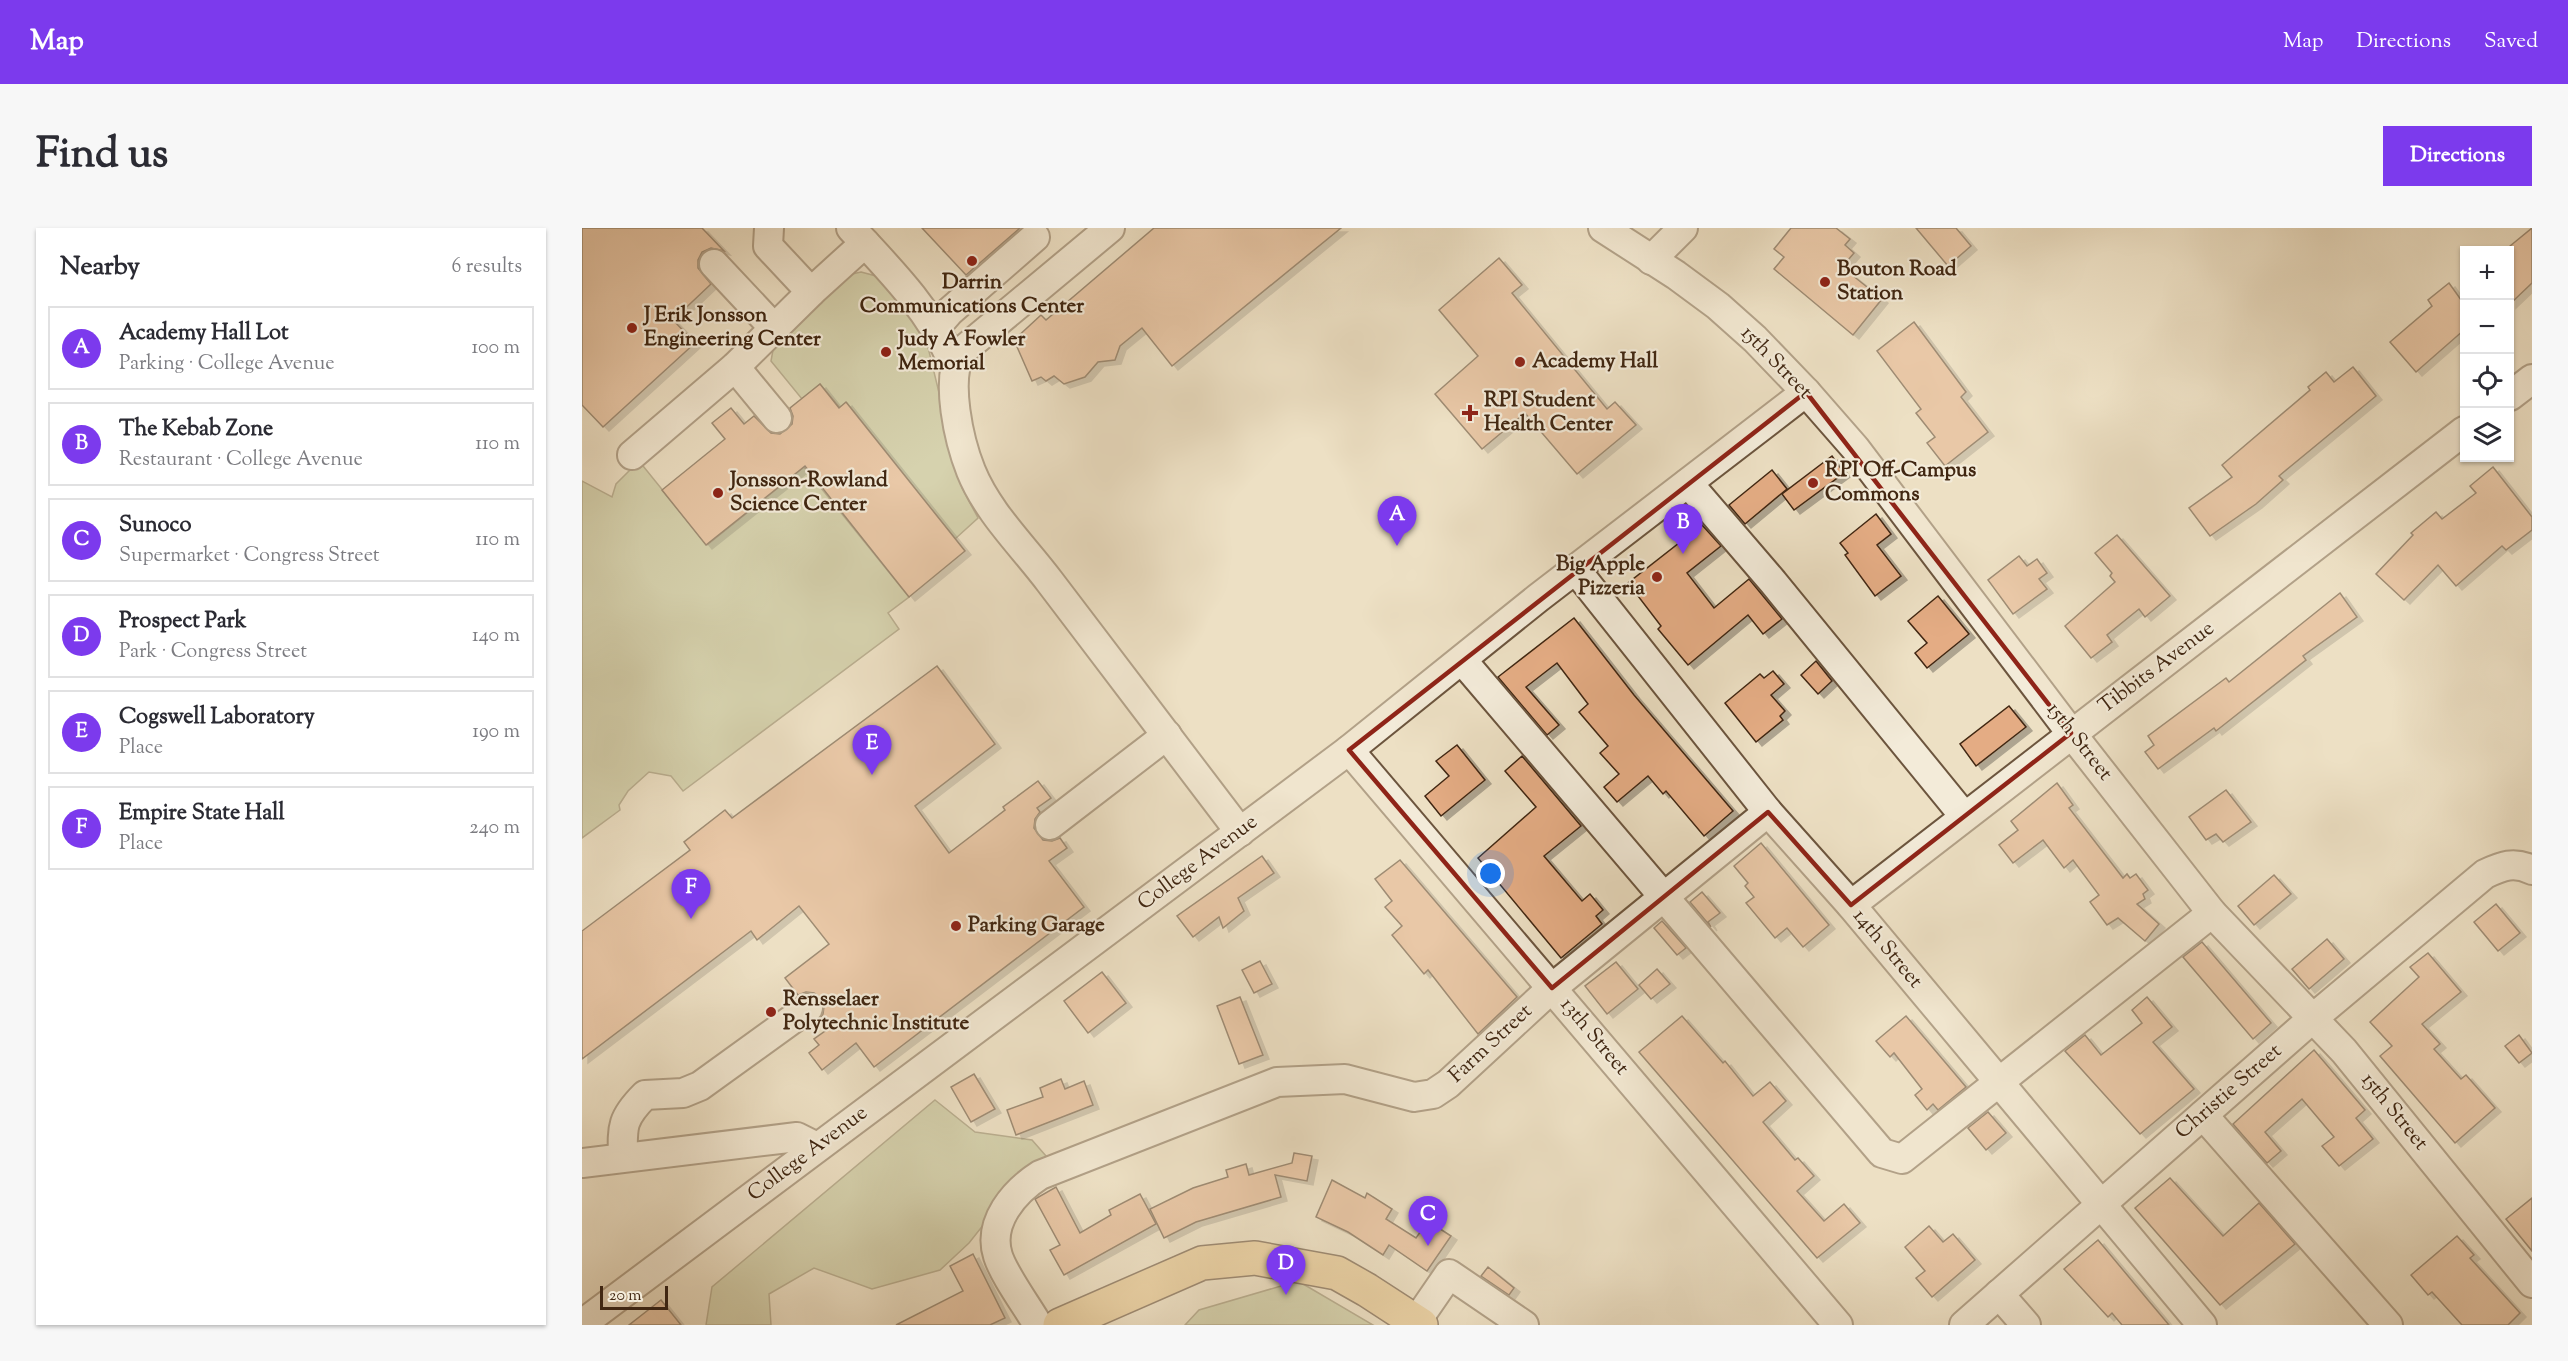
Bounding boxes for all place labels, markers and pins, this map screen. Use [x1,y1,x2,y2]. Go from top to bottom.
marker: Darrin Communications Center [965,254,979,268]
place label: Bouton Road Station [1837,255,1957,309]
place label: Darrin Communications Center [860,268,1084,322]
marker: Bouton Road Station [1818,275,1832,289]
place label: J Erik Jonsson Engineering Center [642,301,821,355]
marker: J Erik Jonsson Engineering Center [625,321,639,335]
place label: Judy A Fowler Memorial [896,325,1026,379]
marker: Judy A Fowler Memorial [879,345,893,359]
place label: Academy Hall [1532,347,1658,377]
marker: Academy Hall [1513,355,1527,369]
place label: RPI Student Health Center [1484,386,1613,440]
marker: RPI Student Health Center [1461,404,1479,422]
place label: RPI Off-Campus Commons [1825,456,1976,510]
place label: Jonsson-Rowland Science Center [728,466,888,520]
marker: RPI Off-Campus Commons [1806,476,1820,490]
marker: Jonsson-Rowland Science Center [711,486,725,500]
pin: A [1378,496,1416,546]
pin: B [1664,504,1702,554]
place label: Big Apple Pizzeria [1556,550,1645,604]
marker: Big Apple Pizzeria [1650,570,1664,584]
pin: E [852,726,892,775]
pin: F [672,870,710,919]
place label: Parking Garage [968,911,1105,941]
marker: Parking Garage [949,919,963,933]
place label: Rensselaer Polytechnic Institute [783,985,969,1039]
marker: Rensselaer Polytechnic Institute [764,1005,778,1019]
pin: C [1408,1196,1448,1246]
pin: D [1266,1246,1306,1295]

